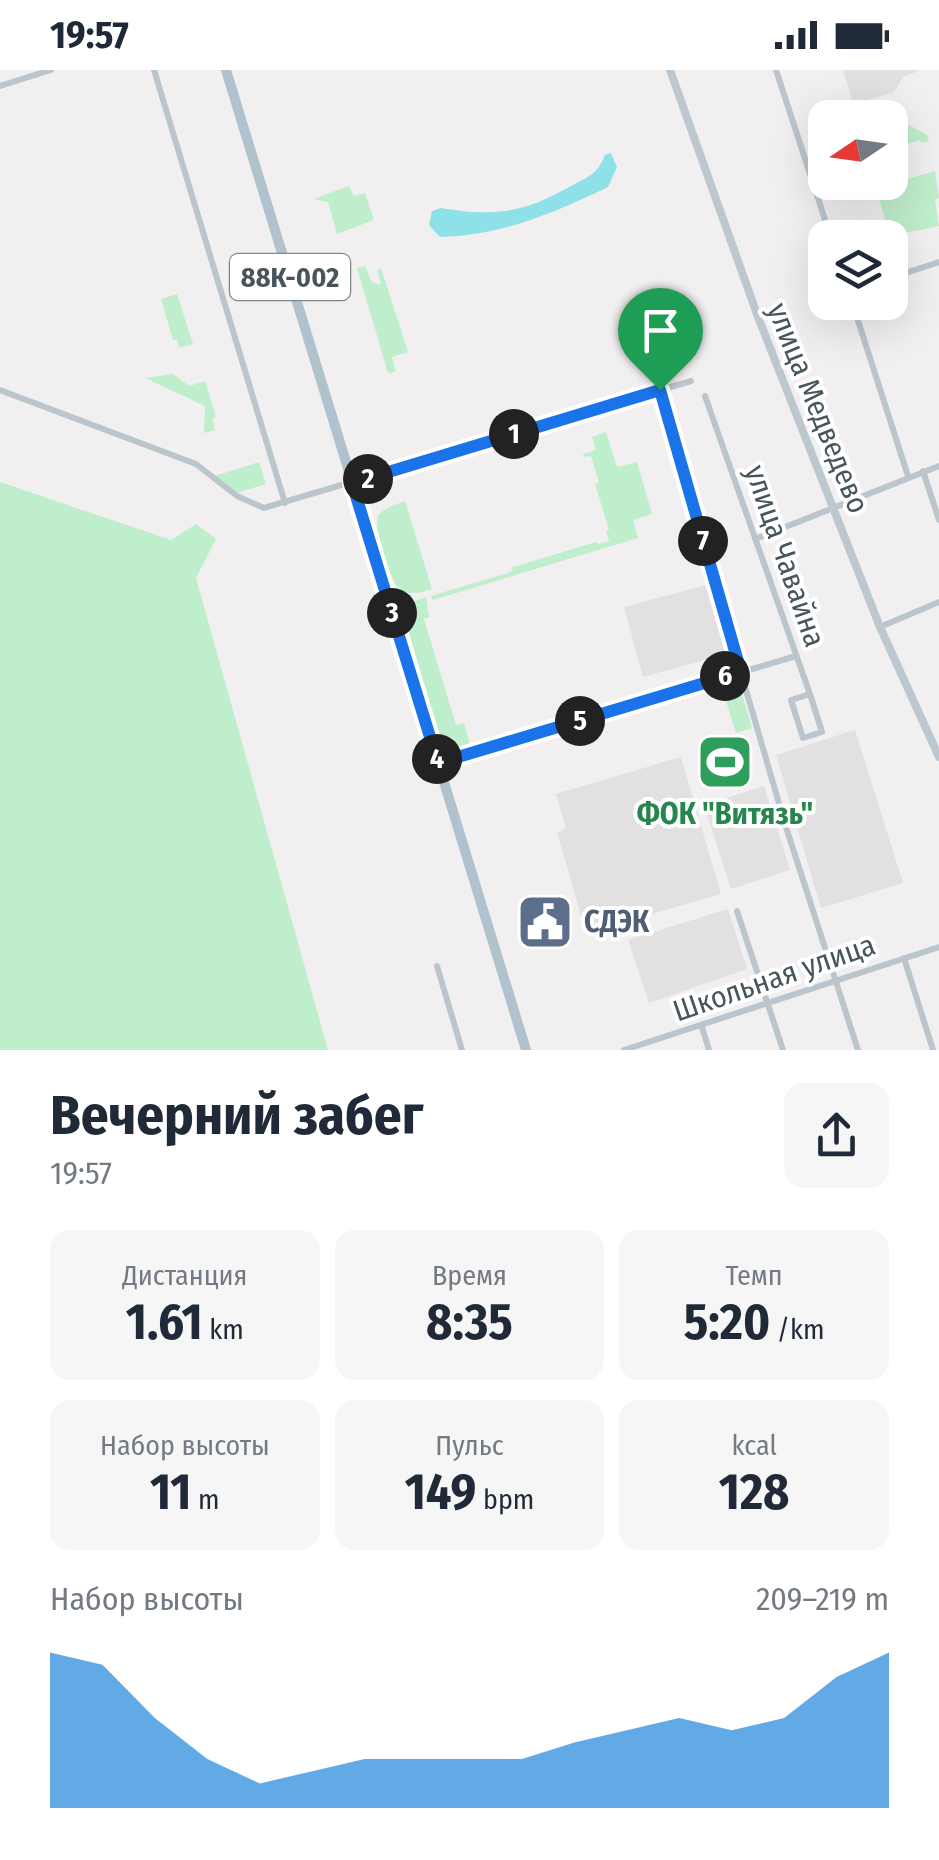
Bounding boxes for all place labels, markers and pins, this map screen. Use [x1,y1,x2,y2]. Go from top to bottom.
pin [618,288,703,391]
pin: 1 [489,409,539,459]
pin: 2 [343,454,393,504]
pin: 7 [678,516,728,566]
pin: 3 [367,588,417,638]
pin: 6 [700,651,750,701]
pin: 5 [555,696,605,746]
sports icon: ФОК "Витязь" [695,732,755,792]
pin: 4 [412,734,462,784]
place label: ФОК "Витязь" [637,796,813,832]
public building icon: СДЭК [515,892,575,952]
place label: СДЭК [584,904,650,940]

